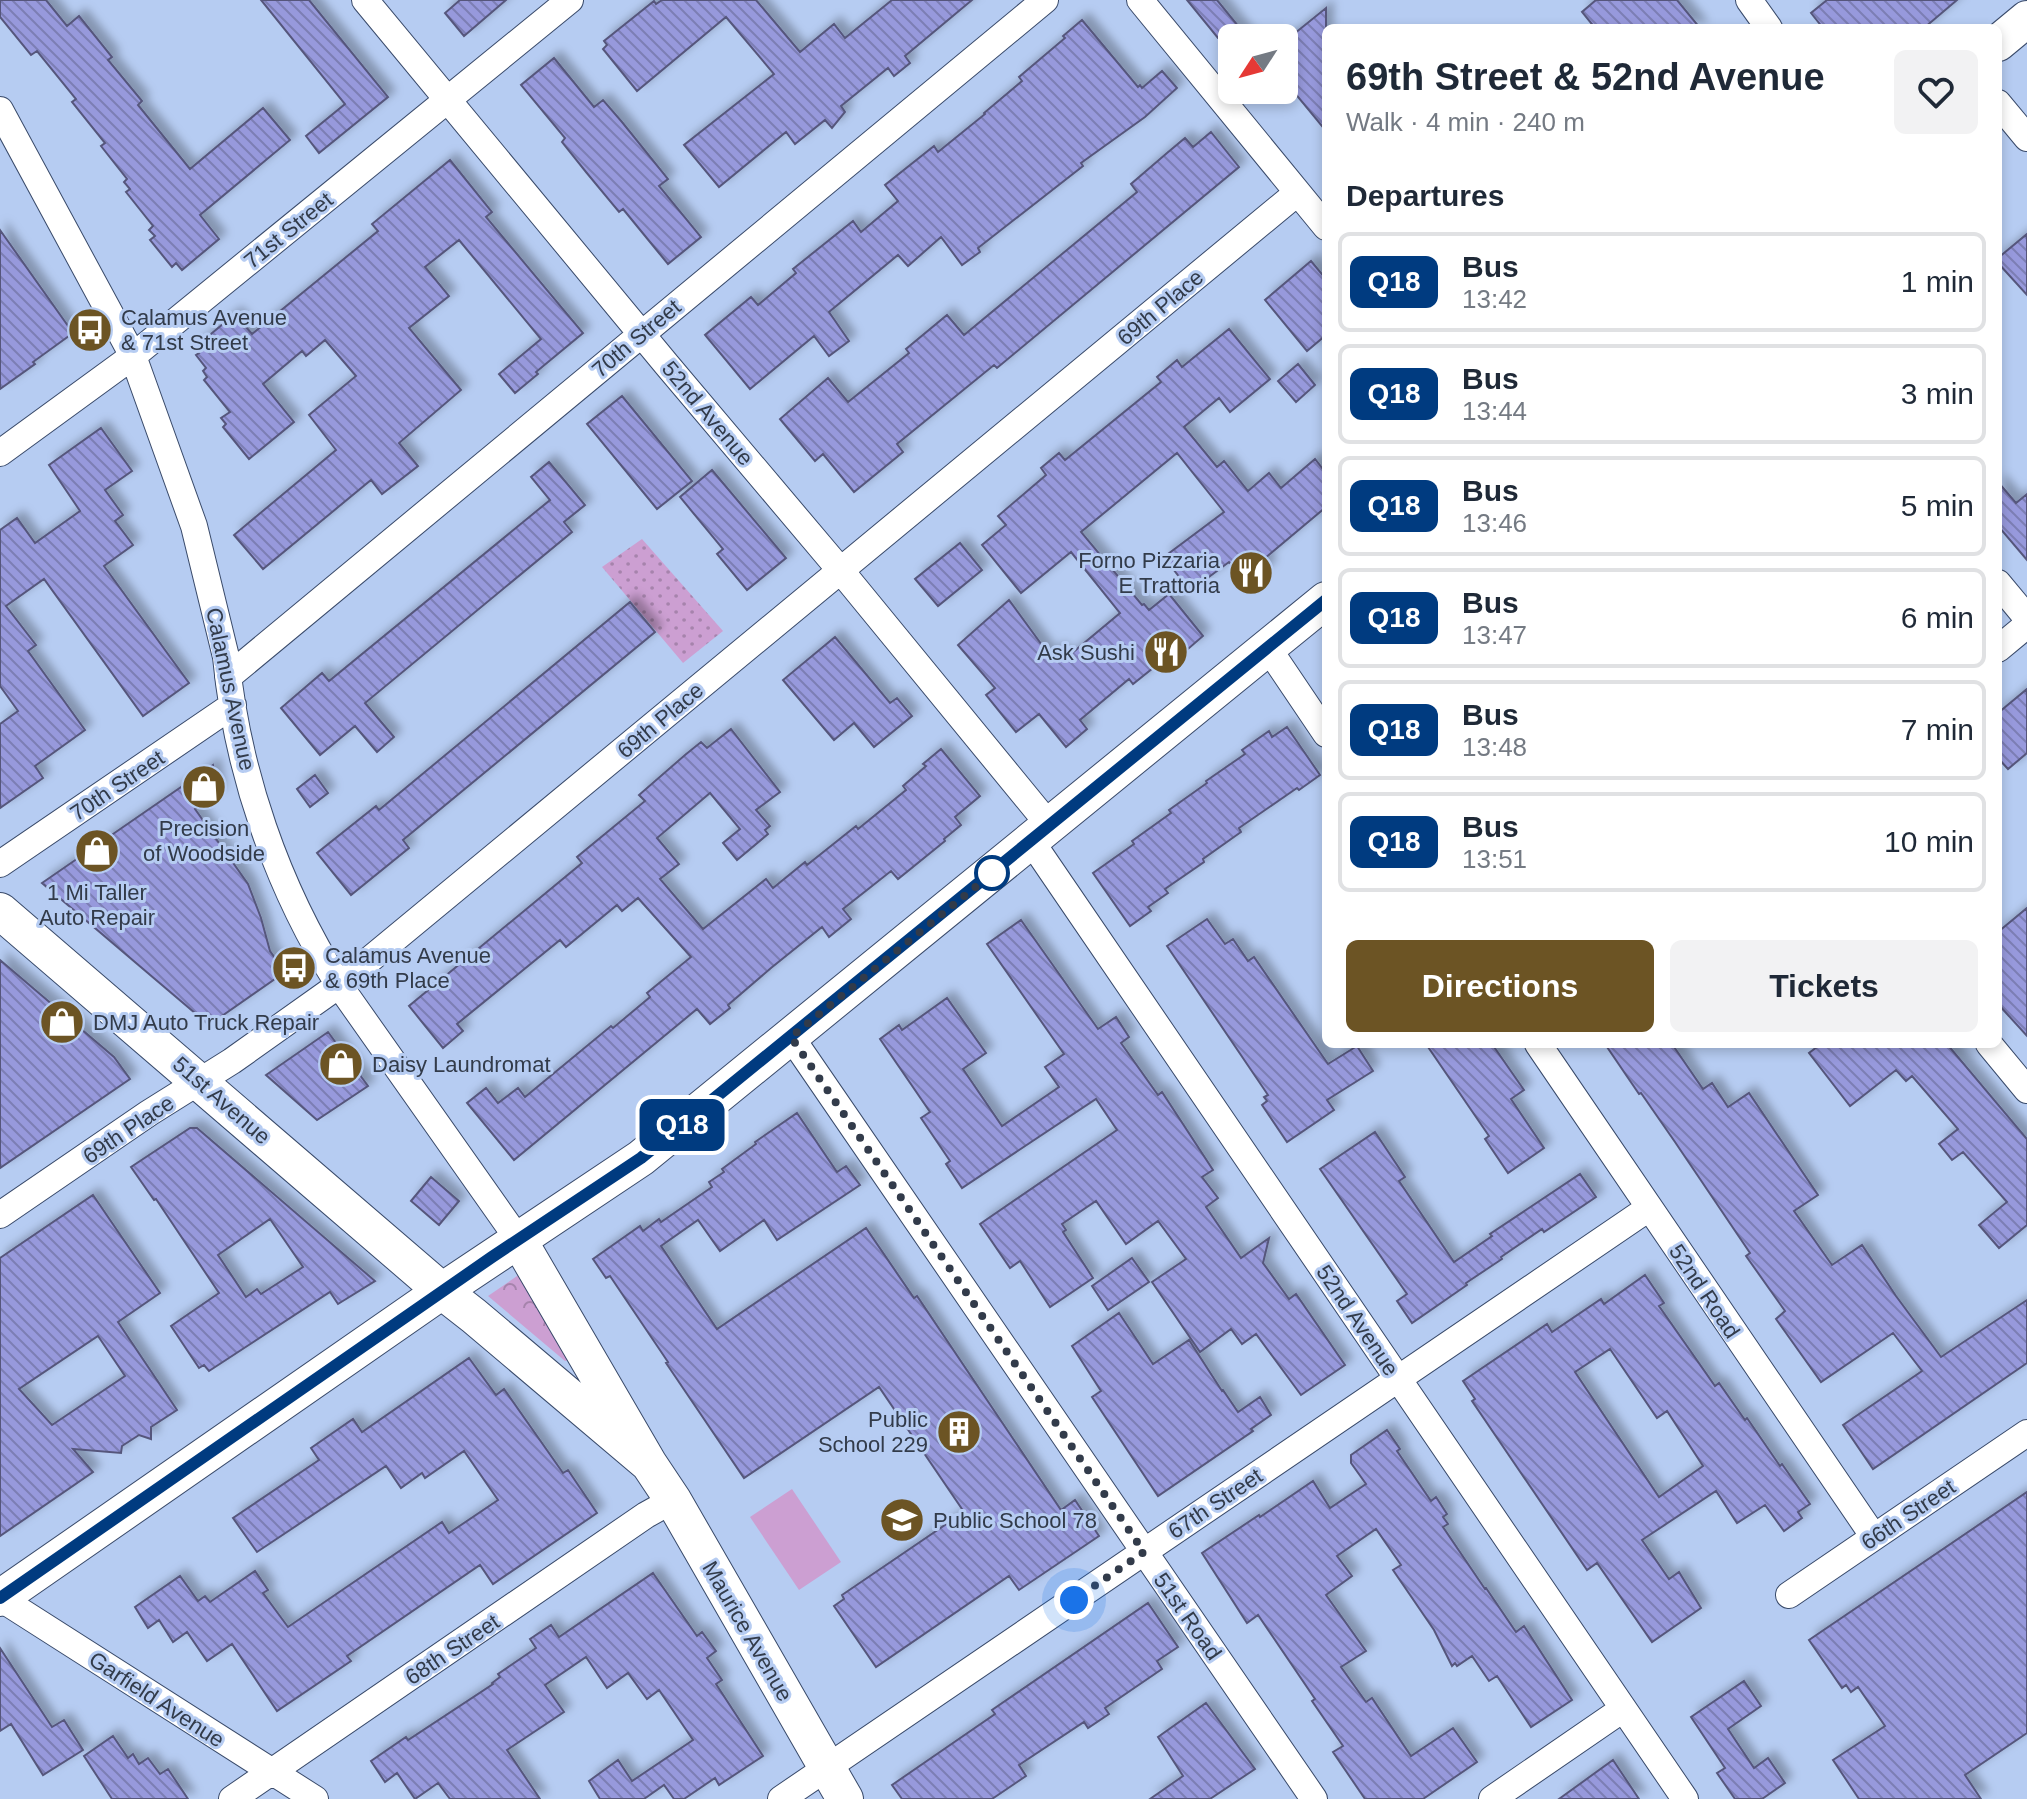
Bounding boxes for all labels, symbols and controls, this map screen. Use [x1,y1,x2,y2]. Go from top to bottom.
north arrow [1218,24,1298,104]
map controls [1218,24,1298,104]
button: heart [1894,50,1978,134]
text: 69th Street & 52nd Avenue [1346,56,1825,98]
text: Walk · 4 min · 240 m [1346,107,1585,137]
text: Departures [1346,179,1504,212]
street label: 71st Street [239,187,338,274]
text: Bus [1462,250,1519,283]
street label: 69th Place [1112,264,1208,350]
text: 1 min [1901,265,1974,298]
text: Q18 [1368,266,1420,297]
text: 13:42 [1462,284,1527,314]
street label: 70th Street [587,294,686,383]
place label: Calamus Avenue & 71st Street [121,305,287,355]
bus stop icon: Calamus Avenue & 71st Street [66,306,114,354]
street label: 52nd Avenue [657,356,758,470]
text: Bus [1462,362,1519,395]
text: 3 min [1901,377,1974,410]
text: Q18 [1368,378,1420,409]
text: 13:44 [1462,396,1527,426]
text: Bus [1462,474,1519,507]
text: 5 min [1901,489,1974,522]
text: Q18 [1368,490,1420,521]
text: 13:46 [1462,508,1527,538]
place label: Forno Pizzaria E Trattoria [1078,548,1221,598]
restaurant icon: Forno Pizzaria E Trattoria [1227,549,1275,597]
text: Bus [1462,586,1519,619]
text: 6 min [1901,601,1974,634]
text: Q18 [1368,602,1420,633]
street label: Calamus Avenue [201,605,260,773]
text: 13:47 [1462,620,1527,650]
restaurant icon: Ask Sushi [1142,628,1190,676]
place label: Ask Sushi [1037,640,1135,665]
street label: 69th Place [612,677,708,763]
text: Bus [1462,698,1519,731]
text: 7 min [1901,713,1974,746]
text: Q18 [1368,714,1420,745]
text: 13:48 [1462,732,1527,762]
street label: 70th Street [66,745,169,826]
shop icon: Precision of Woodside [180,763,228,811]
text: Bus [1462,810,1519,843]
place label: Precision of Woodside [143,816,265,866]
text: 10 min [1884,825,1974,858]
text: Q18 [1368,826,1420,857]
shop icon: 1 Mi Taller Auto Repair [73,827,121,875]
text: 13:51 [1462,844,1527,874]
unlabelled marker [975,856,1009,890]
place label: 1 Mi Taller Auto Repair [39,880,155,930]
button: Directions [1346,940,1654,1032]
button: Tickets [1670,940,1978,1032]
place label: Calamus Avenue & 69th Place [325,943,491,993]
bus stop icon: Calamus Avenue & 69th Place [270,944,318,992]
shop icon: DMJ Auto Truck Repair [38,998,86,1046]
place label: DMJ Auto Truck Repair [93,1010,319,1035]
shop icon: Daisy Laundromat [317,1040,365,1088]
street label: 51st Avenue [168,1051,275,1149]
place label: Daisy Laundromat [372,1052,551,1077]
street label: 69th Place [78,1090,178,1169]
line badge: Q18 [636,1099,728,1151]
text: Q18 [656,1109,708,1140]
street label: 52nd Road [1664,1240,1745,1343]
street label: 52nd Avenue [1311,1260,1404,1380]
place label: Public School 229 [818,1407,928,1457]
building icon: Public School 229 [935,1408,983,1456]
street label: 67th Street [1164,1463,1267,1544]
street label: 66th Street [1857,1474,1960,1555]
school or university icon: Public School 78 [878,1496,926,1544]
place label: Public School 78 [933,1508,1097,1533]
street label: Maurice Avenue [697,1557,798,1706]
street label: 51st Road [1149,1568,1227,1665]
your location [1054,1580,1094,1620]
street label: 68th Street [401,1609,504,1690]
street label: Garfield Avenue [84,1646,229,1752]

